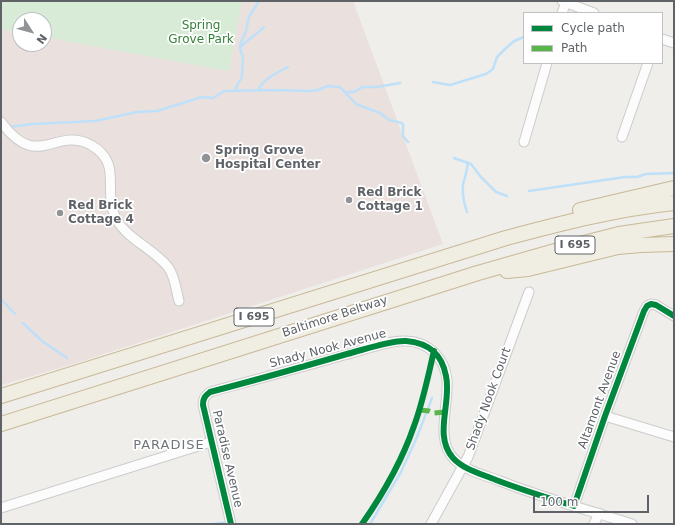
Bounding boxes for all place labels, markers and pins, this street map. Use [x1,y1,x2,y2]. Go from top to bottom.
place label: Spring Grove Hospital Center [215,144,321,172]
marker: Spring Grove Hospital Center [200,152,212,164]
place label: Red Brick Cottage 1 [357,186,423,214]
marker: Red Brick Cottage 1 [344,195,354,205]
place label: Red Brick Cottage 4 [68,199,134,227]
marker: Red Brick Cottage 4 [55,208,65,218]

